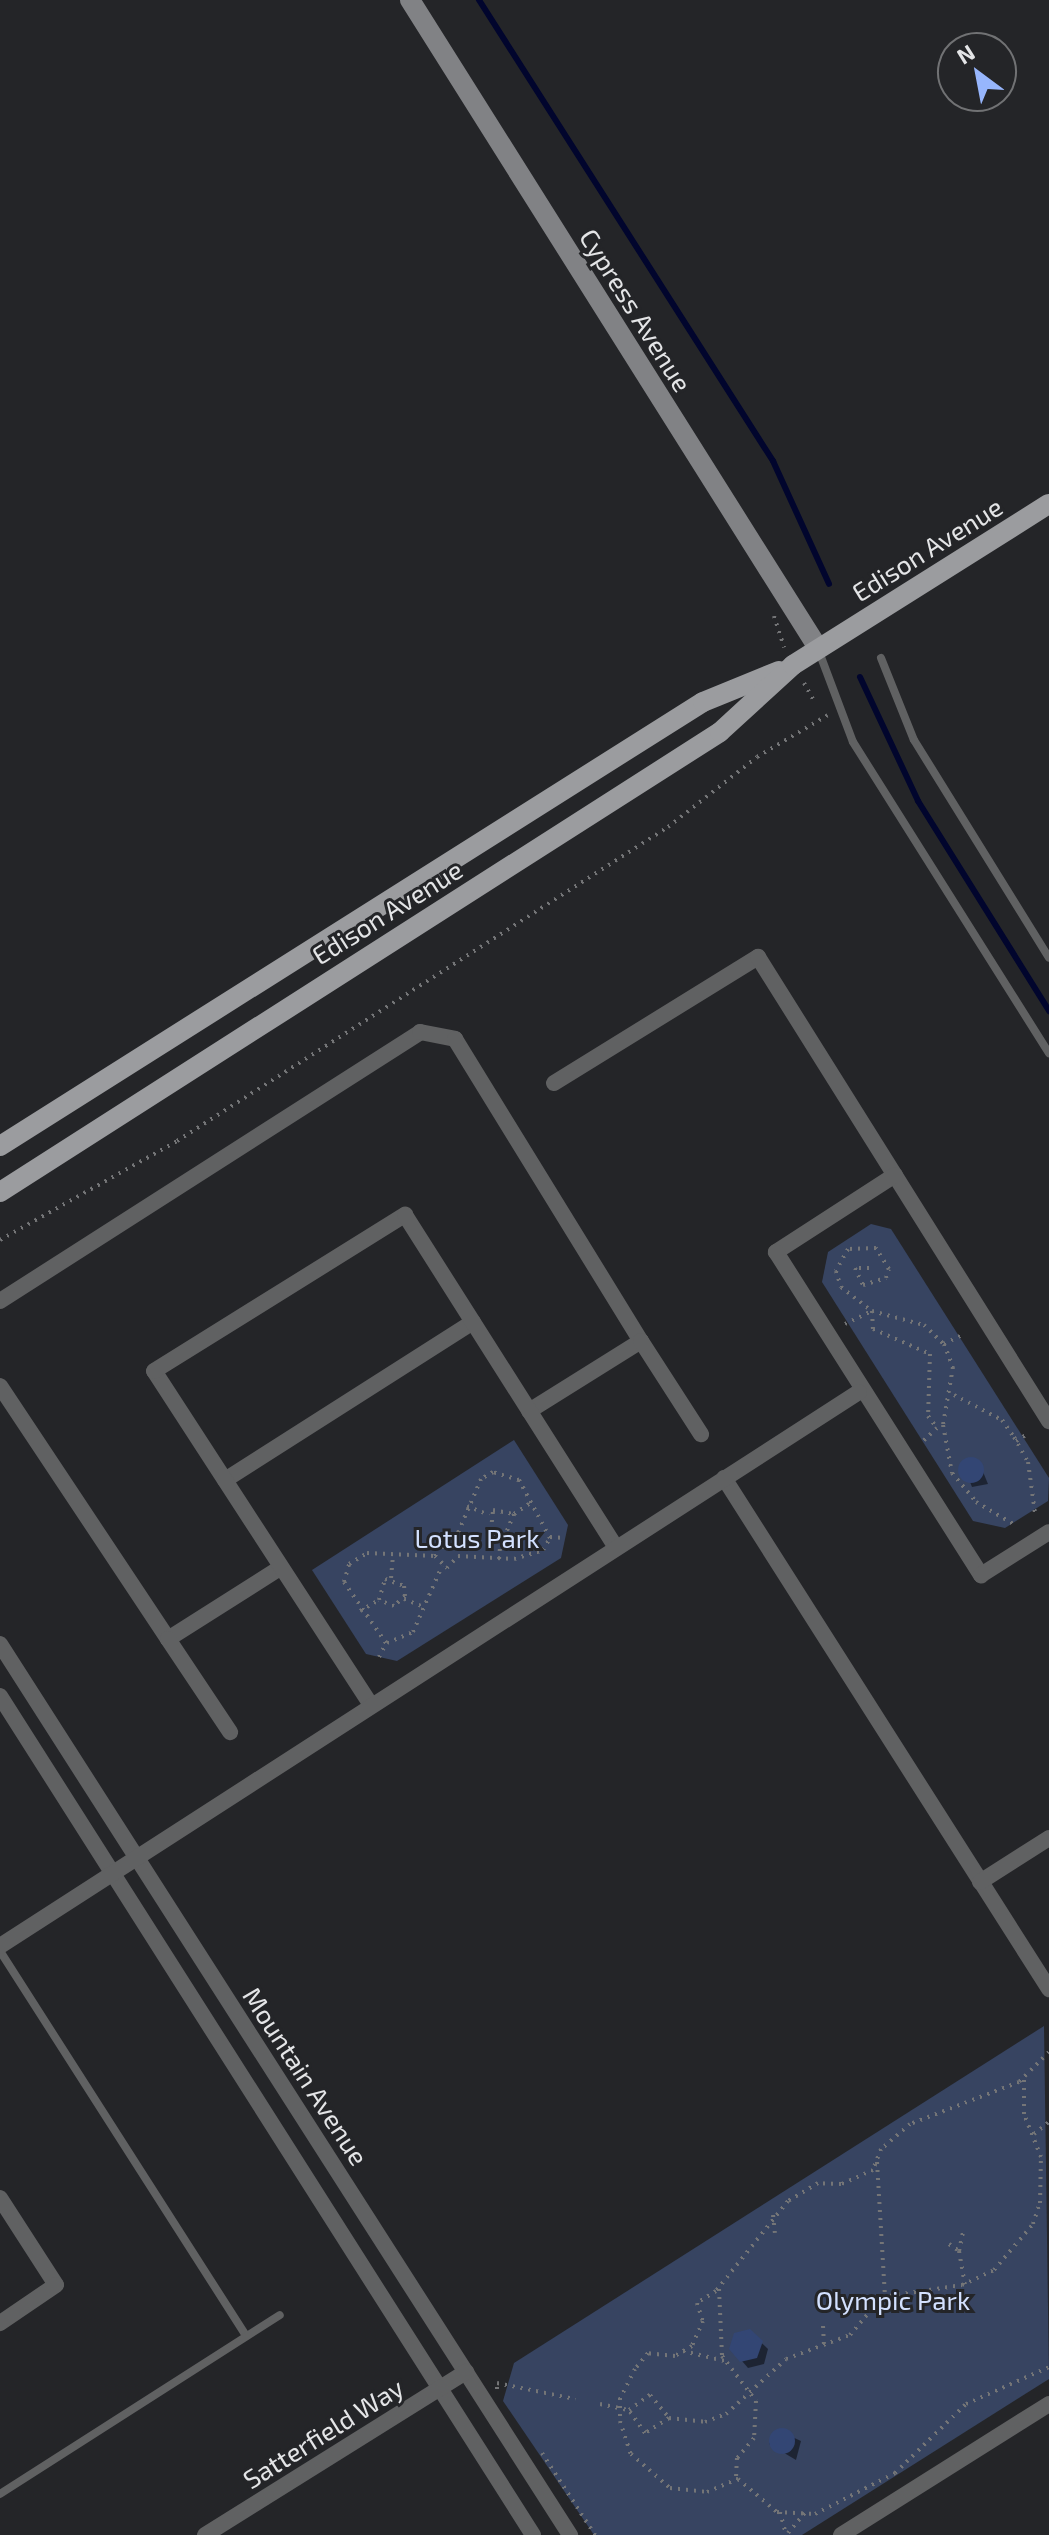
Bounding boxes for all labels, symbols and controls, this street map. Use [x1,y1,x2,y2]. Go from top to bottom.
north arrow [937,32,1017,112]
text: N [952,38,979,69]
street label: Cypress Avenue [573,223,699,397]
street label: Edison Avenue [846,490,1008,608]
street label: Edison Avenue [306,853,468,971]
park label: Lotus Park [415,1522,539,1554]
street label: Mountain Avenue [237,1981,375,2171]
park label: Olympic Park [816,2284,970,2316]
street label: Satterfield Way [237,2371,409,2495]

